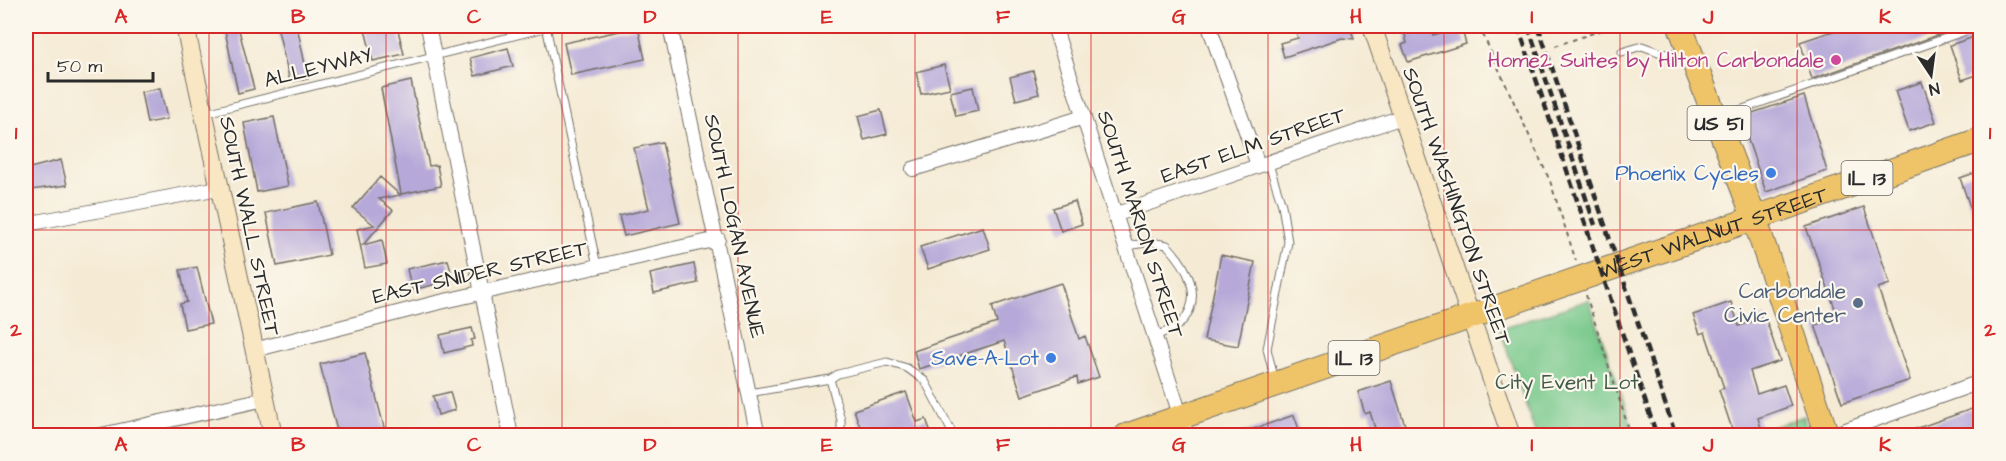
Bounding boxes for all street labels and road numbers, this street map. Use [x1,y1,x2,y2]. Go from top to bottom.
street label: ALLEYWAY [261,40,375,95]
street label: SOUTH WASHINGTON STREET [1395,63,1518,350]
street label: EAST ELM STREET [1157,100,1350,191]
road number: US 51 [1688,106,1750,140]
street label: SOUTH MARION STREET [1090,107,1191,343]
street label: SOUTH LOGAN AVENUE [697,111,773,341]
street label: SOUTH WALL STREET [212,114,287,339]
road number: IL 13 [1842,161,1892,195]
street label: WEST WALNUT STREET [1594,180,1832,286]
street label: EAST SNIDER STREET [370,233,591,311]
road number: IL 13 [1328,341,1380,375]

